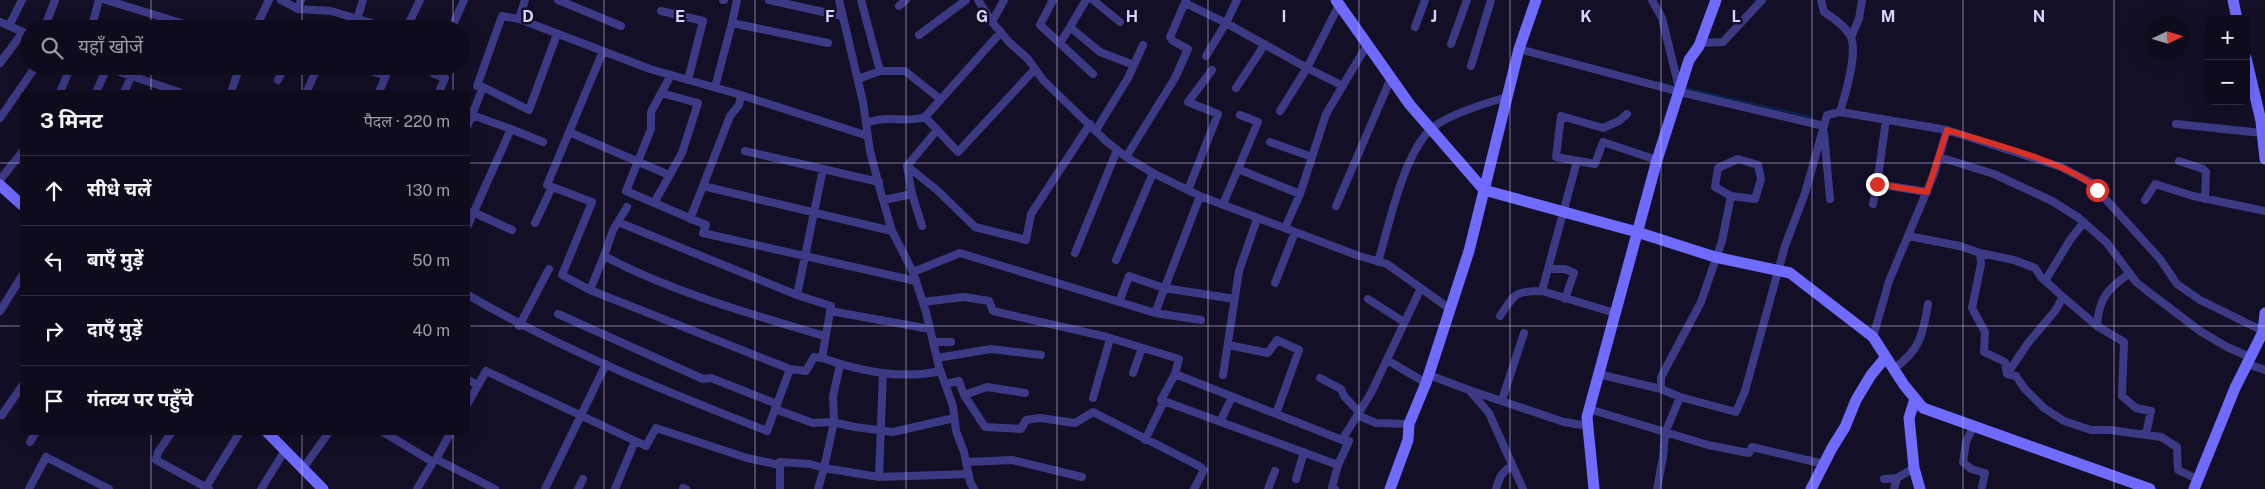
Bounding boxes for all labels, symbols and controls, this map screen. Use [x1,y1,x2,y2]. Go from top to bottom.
text: D [522,7,534,26]
text: E [675,7,685,26]
text: F [825,7,835,26]
text: G [976,7,988,26]
text: H [1126,7,1138,26]
text: I [1282,7,1286,26]
text: J [1431,7,1437,26]
text: K [1580,7,1592,26]
text: L [1731,7,1741,26]
text: M [1881,7,1895,26]
text: N [2033,7,2045,26]
north arrow [2145,15,2190,60]
map controls [2205,15,2250,105]
button: + [2205,15,2250,60]
search box [20,20,470,75]
icon: search [38,34,66,62]
text: यहाँ खोजें [78,35,143,57]
button: − [2205,60,2250,105]
text: 3 मिनट [40,108,103,133]
text: पैदल · 220 m [364,112,450,131]
route end [1866,173,1889,196]
icon: ahead [40,177,68,205]
text: सीधे चलें [87,178,151,200]
route start [2086,179,2109,202]
text: 130 m [406,181,450,200]
icon: left [40,247,68,275]
text: बाएँ मुड़ें [87,248,143,270]
text: 50 m [412,251,450,270]
icon: right [40,317,68,345]
text: दाएँ मुड़ें [87,318,142,340]
text: 40 m [412,321,450,340]
icon: arrive [40,387,68,415]
text: गंतव्य पर पहुँचे [87,388,193,410]

